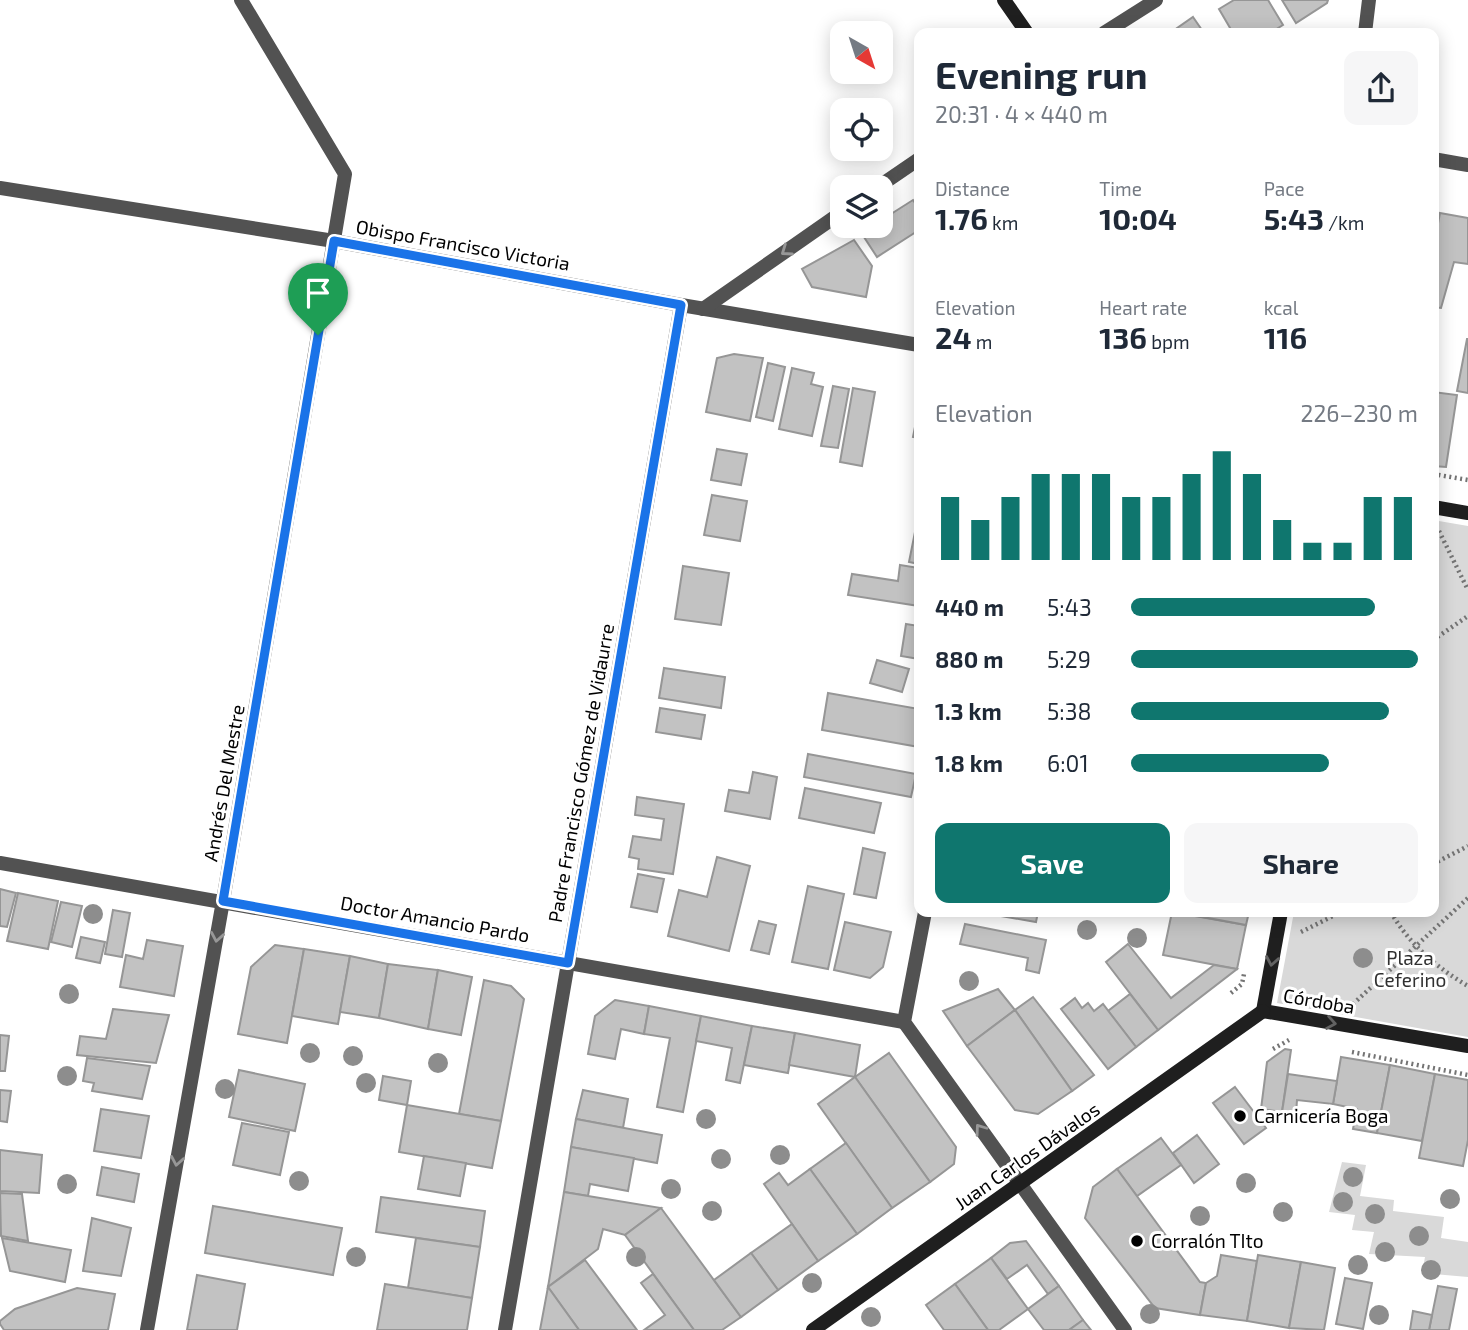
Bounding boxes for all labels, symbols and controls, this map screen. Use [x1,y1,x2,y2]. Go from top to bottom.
north arrow [830,21,892,84]
map controls [830,21,893,238]
text: Evening run [935,51,1148,97]
button: share [1344,51,1418,125]
button: locate [830,98,893,161]
text: 20:31 · 4 × 440 m [935,100,1108,128]
button: layers [830,175,893,238]
text: Distance [935,177,1010,200]
text: Time [1099,177,1142,200]
text: Pace [1264,177,1305,200]
text: 1.76 [935,200,988,236]
text: 10:04 [1099,200,1177,236]
text: 5:43 [1264,200,1324,236]
text: km [988,211,1018,234]
text: /km [1324,211,1364,234]
street label: Obispo Francisco Victoria [354,214,572,275]
one-way arrow [781,243,794,255]
pin [288,263,348,335]
icon: arrive [299,274,337,312]
text: Elevation [935,296,1016,319]
text: Heart rate [1099,296,1187,319]
text: kcal [1264,296,1298,319]
text: 24 [935,319,972,355]
text: 136 [1099,319,1147,355]
text: 116 [1264,319,1307,355]
text: m [972,330,992,353]
text: bpm [1147,330,1190,353]
text: Elevation [935,399,1033,427]
text: 226–230 m [1301,399,1418,427]
text: 440 m [935,593,1004,621]
text: 5:43 [1047,593,1092,621]
street label: Padre Francisco Gómez de Vidaurre [543,622,618,924]
text: 880 m [935,645,1003,673]
text: 5:29 [1047,645,1091,673]
text: 1.3 km [935,697,1002,725]
text: 5:38 [1047,697,1092,725]
street label: Andrés Del Mestre [198,703,249,863]
text: 1.8 km [935,749,1003,777]
text: 6:01 [1047,749,1089,777]
button: Save [935,823,1170,903]
button: Share [1184,823,1418,903]
street label: Doctor Amancio Pardo [339,891,531,946]
one-way arrow [210,931,225,943]
park label: Plaza Ceferino [1374,946,1446,991]
one-way arrow [1265,956,1280,967]
street label: Córdoba [1282,983,1357,1018]
one-way arrow [1324,1014,1336,1029]
street label: Juan Carlos Dávalos [950,1097,1104,1214]
place label: Carnicería Boga [1254,1104,1389,1127]
marker: Carnicería Boga [1232,1108,1248,1124]
one-way arrow [976,1124,989,1137]
one-way arrow [170,1155,185,1166]
place label: Corralón TIto [1151,1229,1264,1252]
marker: Corralón TIto [1129,1233,1145,1249]

